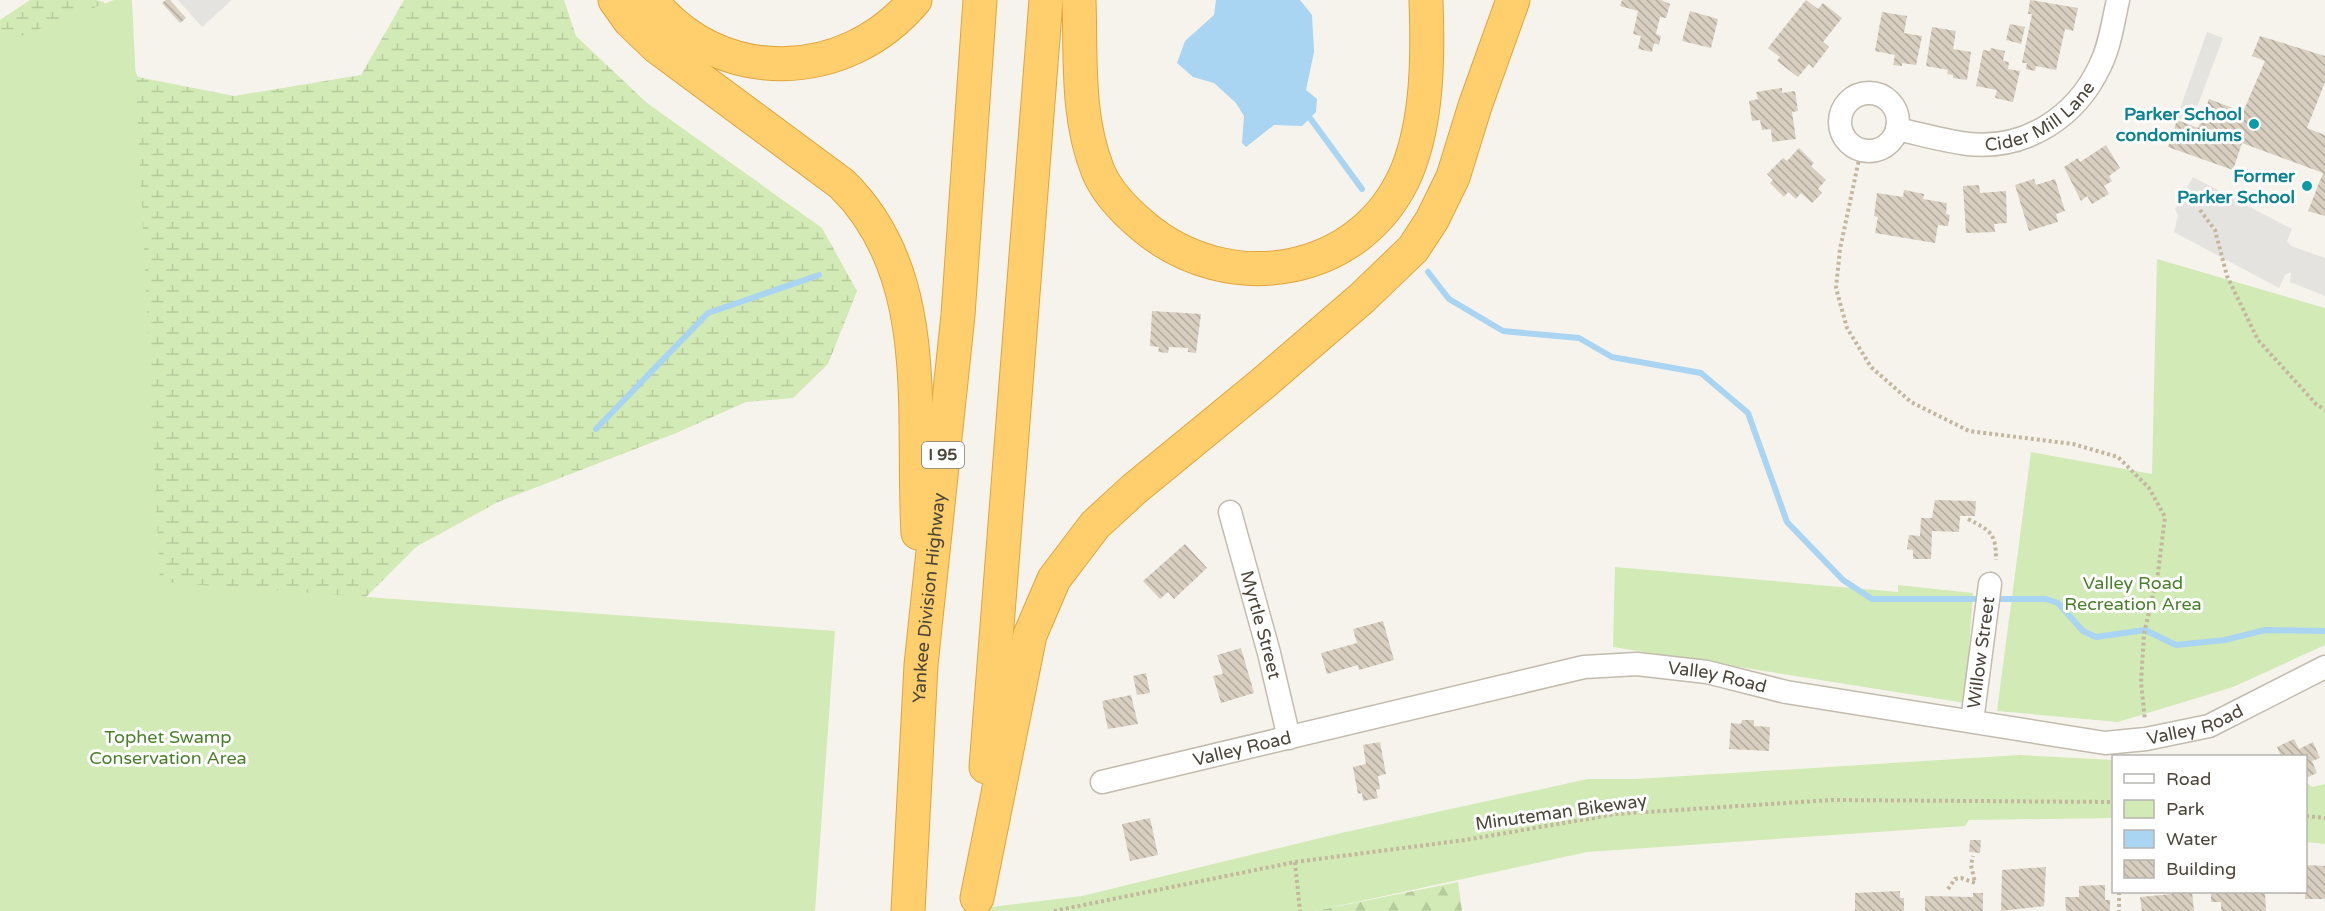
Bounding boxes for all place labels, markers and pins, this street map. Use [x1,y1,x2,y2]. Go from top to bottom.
place label: Parker School condominiums [2116,103,2242,146]
marker: Parker School condominiums [2247,117,2261,131]
place label: Former Parker School [2177,165,2296,208]
marker: Former Parker School [2300,179,2314,193]

